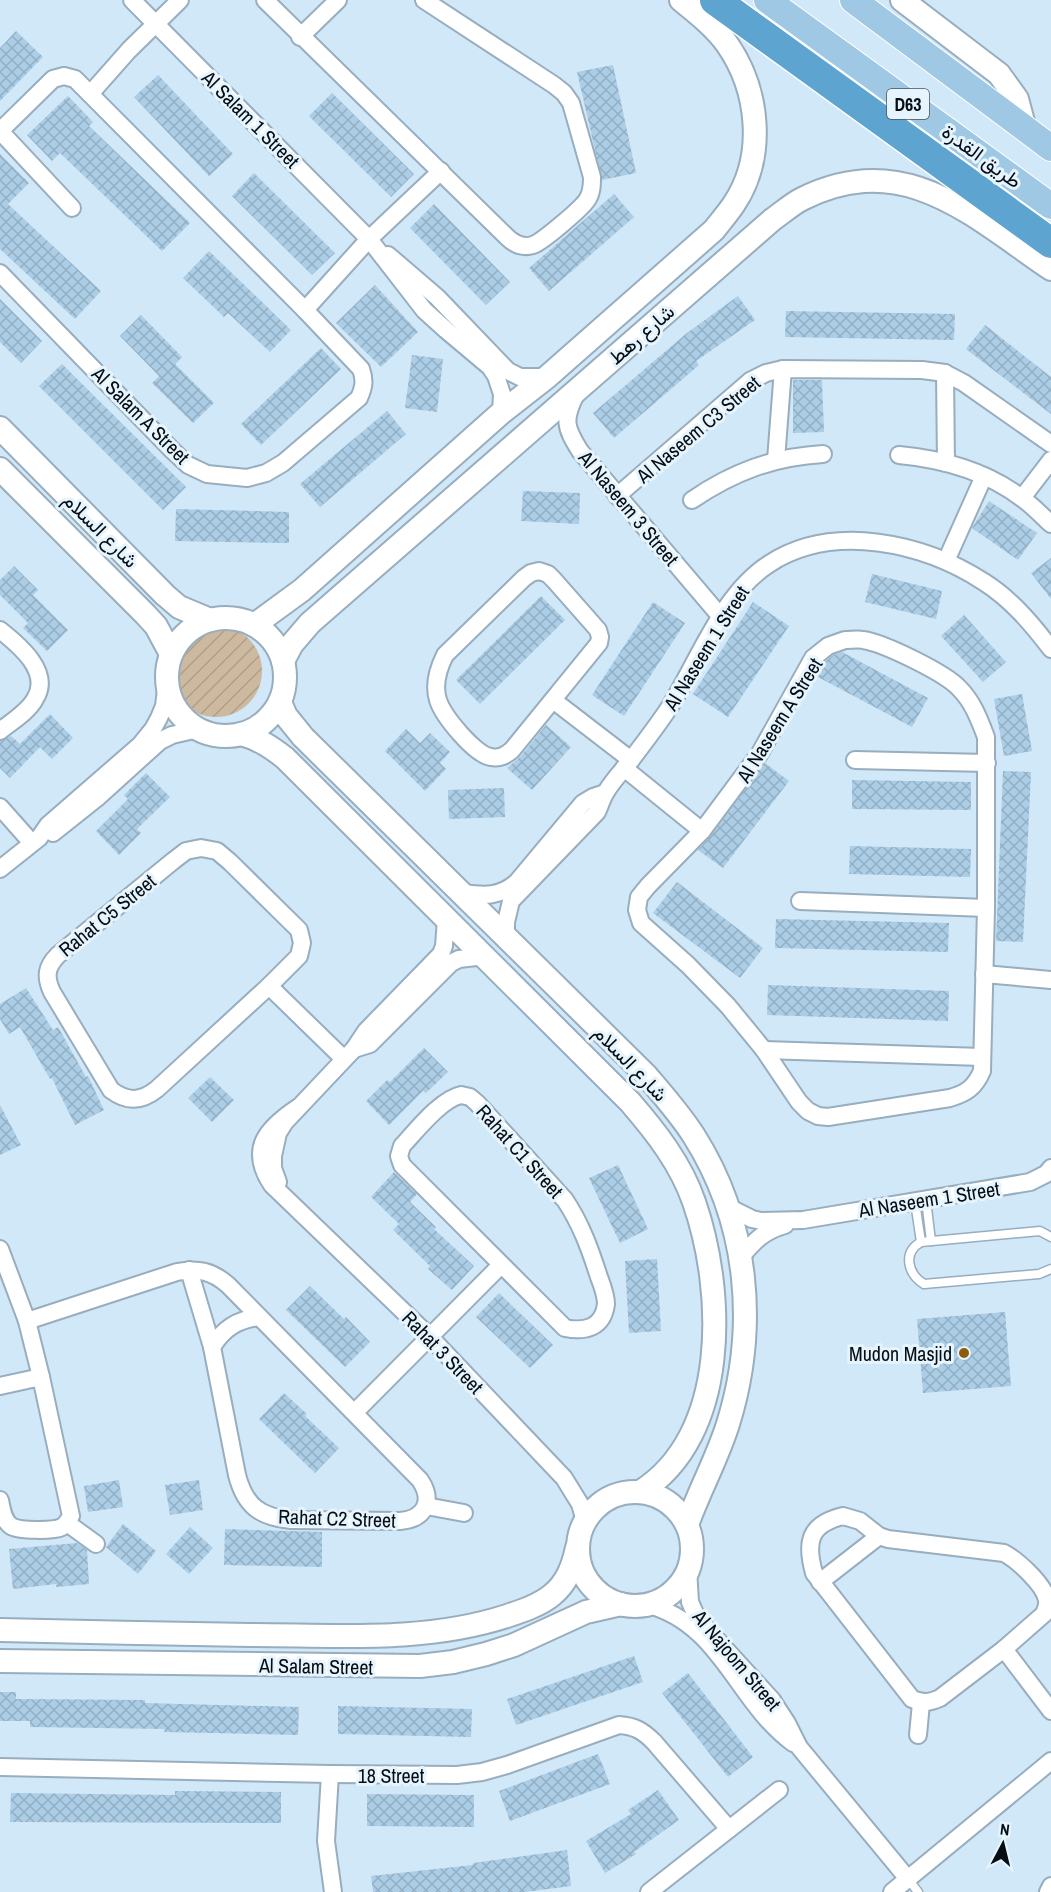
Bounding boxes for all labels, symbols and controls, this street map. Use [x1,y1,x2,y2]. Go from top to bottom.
street label: Al Salam 1 Street [196,64,306,174]
road number: D63 [887,89,929,119]
street label: طريق القدرة [937,118,1027,194]
street label: شارع رهط [602,298,680,371]
street label: Al Salam A Street [86,360,196,470]
street label: Al Naseem C3 Street [630,369,766,489]
street label: Al Naseem 3 Street [572,444,685,571]
street label: شارع السلام [57,487,144,574]
street label: Al Naseem 1 Street [656,580,755,716]
street label: Al Naseem A Street [729,652,828,788]
street label: Rahat C5 Street [53,867,162,962]
street label: شارع السلام [587,1019,674,1108]
street label: Rahat C1 Street [471,1098,570,1204]
street label: Al Naseem 1 Street [856,1174,1002,1224]
street label: Rahat 3 Street [397,1305,490,1400]
place label: Mudon Masjid [849,1340,952,1367]
marker: Mudon Masjid [957,1346,971,1360]
street label: Rahat C2 Street [278,1502,397,1534]
street label: Al Najoom Street [686,1603,787,1716]
street label: Al Salam Street [258,1651,374,1680]
street label: 18 Street [358,1762,425,1789]
north arrow [973,1814,1033,1874]
text: N [999,1818,1011,1841]

